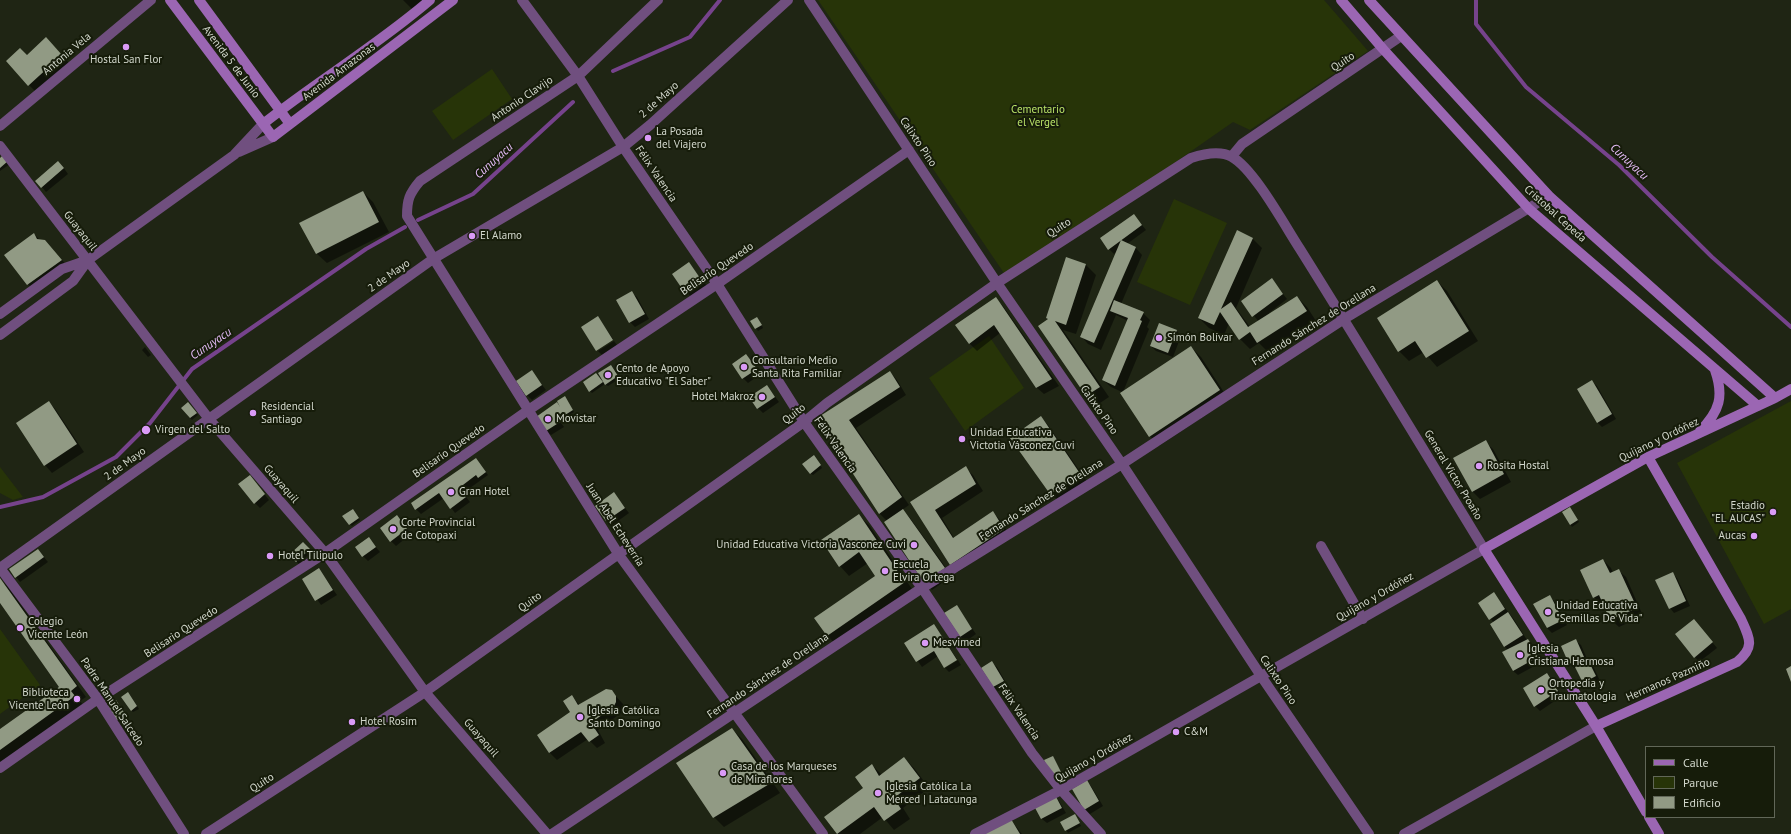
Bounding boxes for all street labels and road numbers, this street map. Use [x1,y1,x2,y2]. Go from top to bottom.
street label: Avenida 5 de Junio [199,23,263,101]
street label: Antonia Vela [40,30,94,78]
street label: Avenida Amazonas [300,40,378,104]
street label: Quito [1329,49,1357,75]
street label: Antonio Clavijo [489,73,555,125]
street label: 2 de Mayo [637,79,681,121]
street label: Calixto Pino [897,115,939,169]
street label: Félix Valencia [632,143,680,205]
street label: Cristobal Cepeda [1521,183,1589,245]
street label: Guayaquil [60,209,100,253]
street label: Quito [1045,215,1073,241]
street label: Belisario Quevedo [678,240,756,298]
street label: 2 de Mayo [365,257,413,295]
street label: Fernando Sánchez de Orellana [1250,281,1378,369]
street label: Calixto Pino [1077,383,1121,437]
street label: Quito [780,401,808,427]
street label: Félix Valencia [811,414,859,476]
street label: Quijano y Ordóñez [1617,415,1701,465]
street label: Belisario Quevedo [410,421,488,481]
street label: General Victor Proaño [1421,428,1485,522]
street label: 2 de Mayo [102,444,148,484]
street label: Fernando Sánchez de Orellana [977,456,1105,544]
street label: Guayaquil [261,462,301,506]
street label: Juan Abel Echeverría [583,481,647,569]
street label: Quijano y Ordóñez [1334,569,1416,625]
street label: Quito [516,589,544,615]
street label: Belisario Quevedo [142,603,220,661]
street label: Fernando Sánchez de Orellana [705,630,831,722]
street label: Calixto Pino [1257,653,1299,707]
street label: Padre Manuel Salcedo [77,655,147,749]
street label: Hermanos Pazmiño [1624,656,1712,704]
street label: Félix Valencia [995,681,1043,743]
street label: Guayaquil [461,716,501,760]
street label: Quijano y Ordóñez [1053,730,1135,786]
street label: Quito [248,770,276,796]

